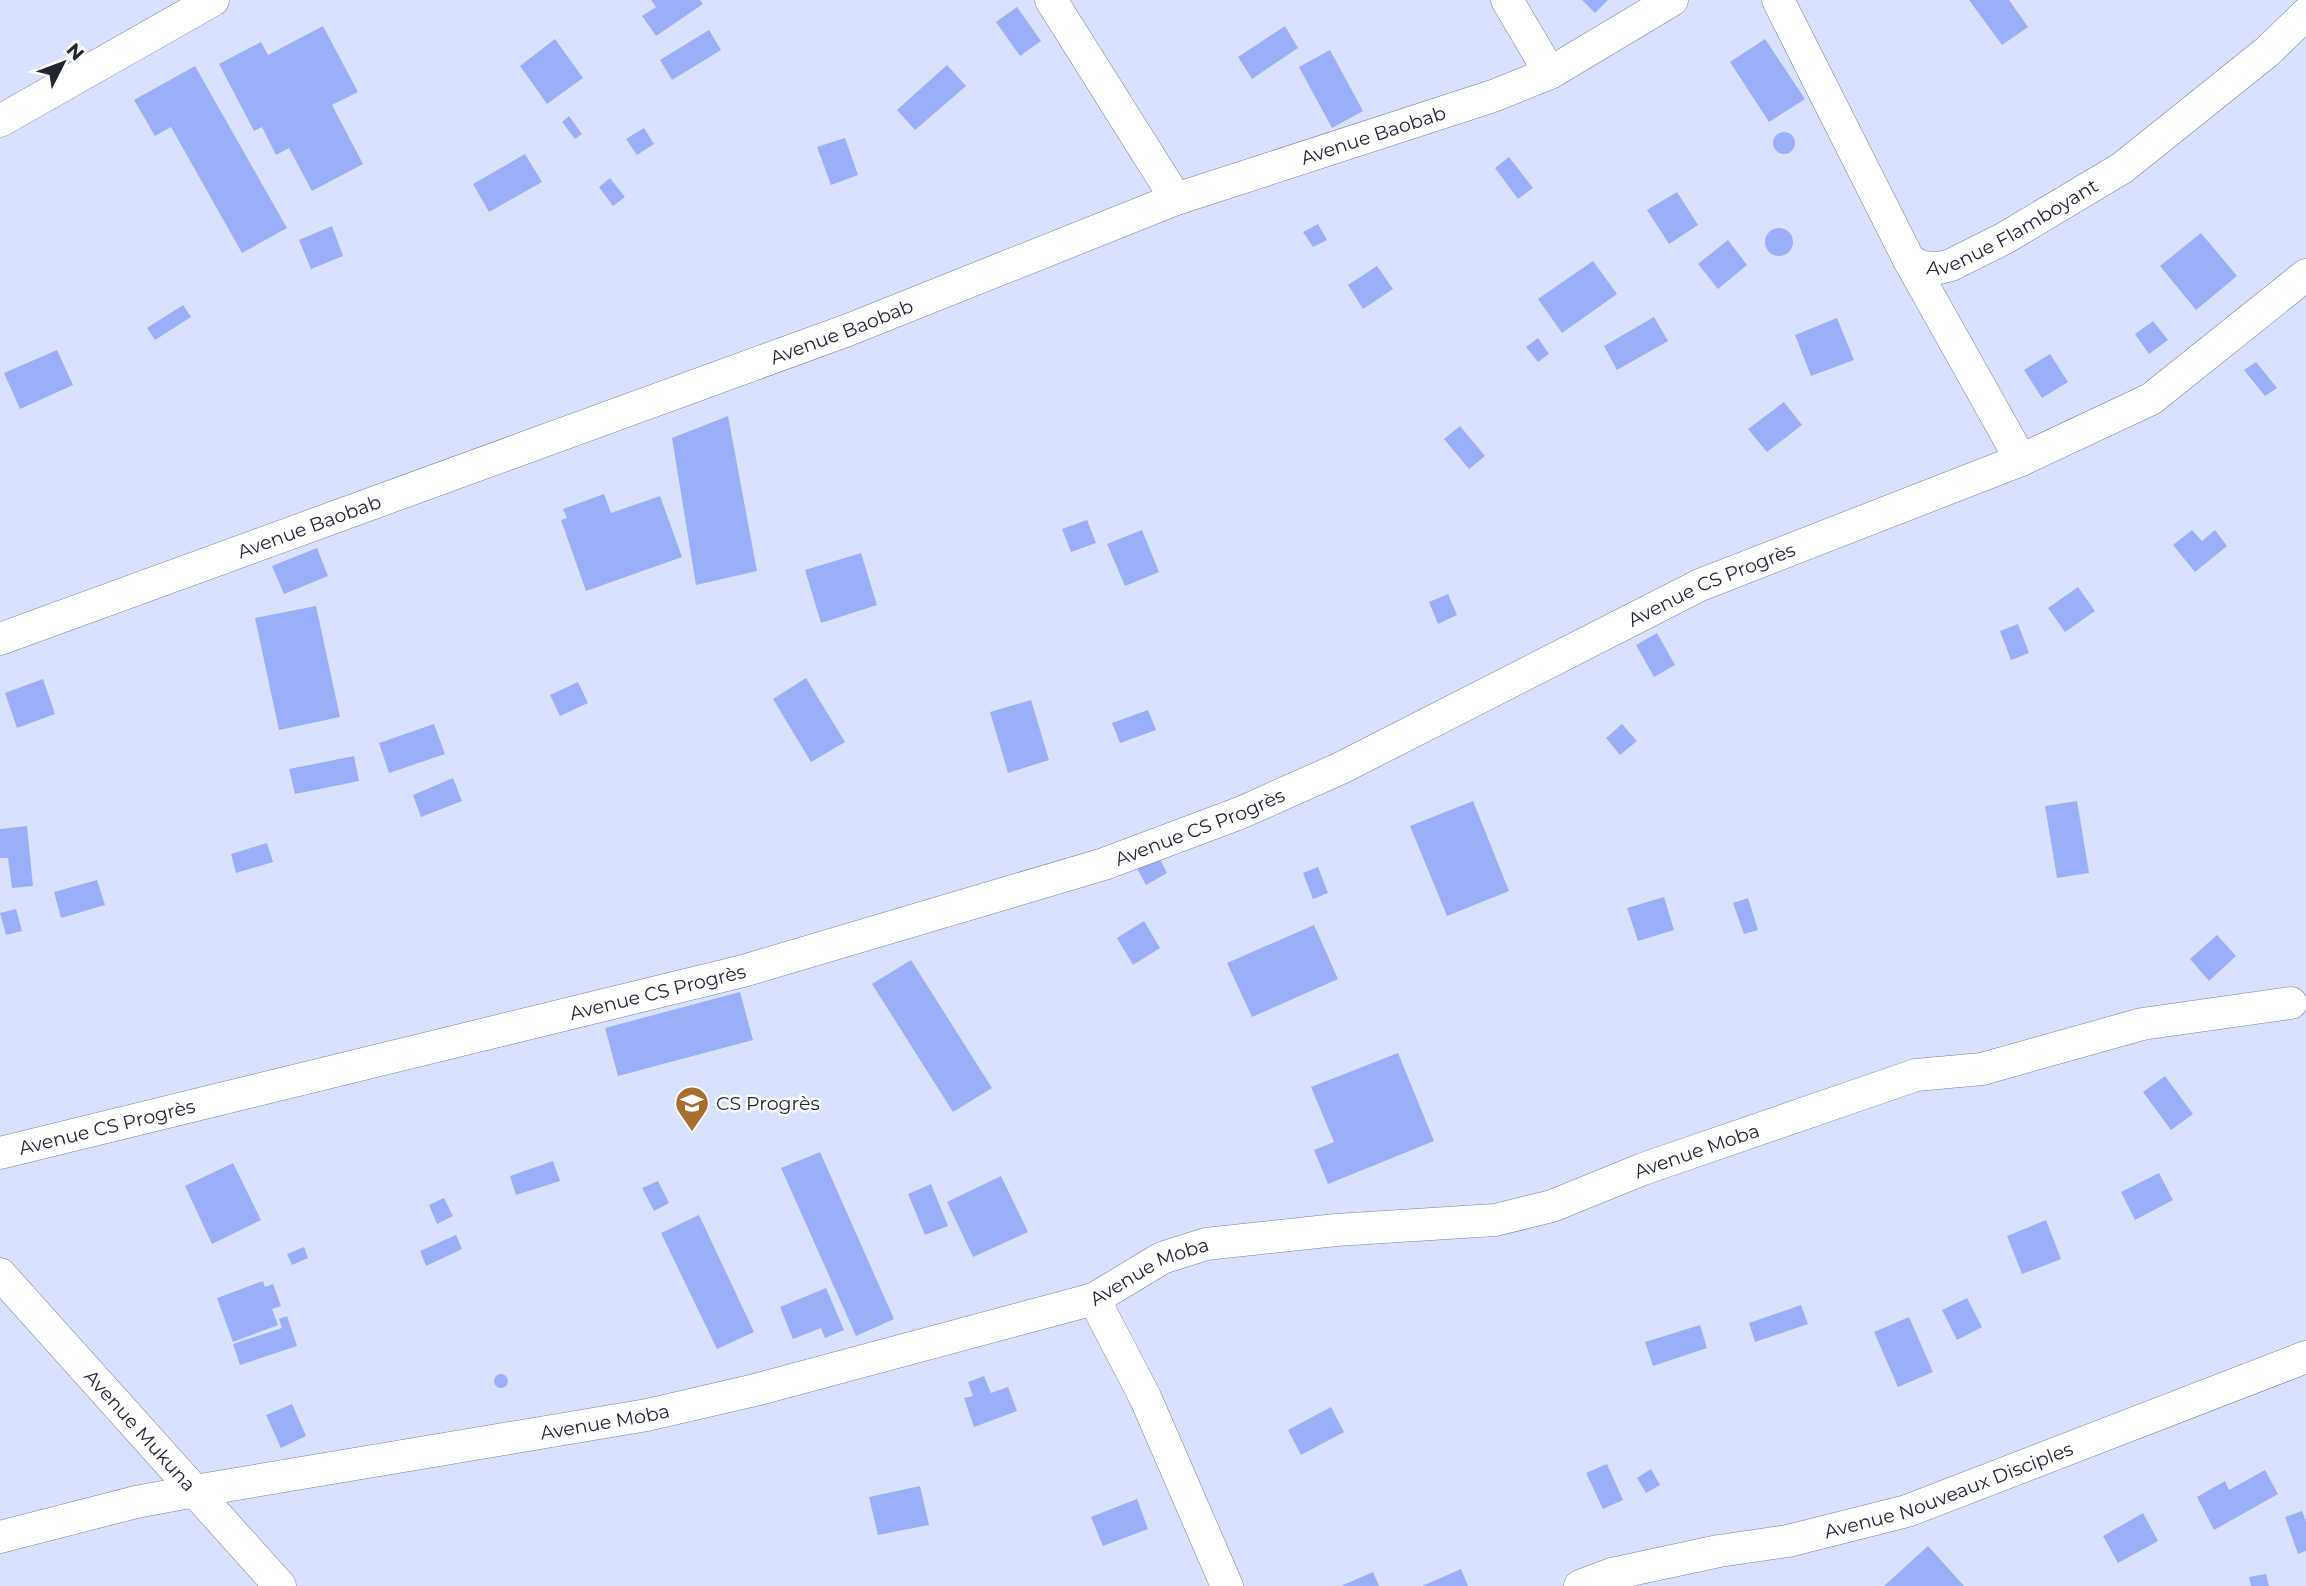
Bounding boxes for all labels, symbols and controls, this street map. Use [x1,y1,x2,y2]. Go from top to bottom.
north arrow [28,28,98,98]
text: N [62,39,89,65]
street label: Avenue Baobab [1298,101,1449,169]
street label: Avenue Flamboyant [1926,174,2102,280]
street label: Avenue Baobab [767,294,916,369]
street label: Avenue Baobab [234,490,384,563]
street label: Avenue CS Progrès [1624,538,1798,631]
street label: Avenue CS Progrès [1111,783,1288,870]
street label: Avenue CS Progrès [567,959,748,1025]
school or university icon: CS Progrès [673,1084,711,1133]
place label: CS Progrès [716,1092,820,1115]
street label: Avenue CS Progrès [16,1094,197,1159]
street label: Avenue Moba [1631,1118,1762,1183]
street label: Avenue Moba [1085,1232,1212,1310]
street label: Avenue Mukuna [80,1365,201,1496]
street label: Avenue Moba [538,1399,672,1444]
street label: Avenue Nouveaux Disciples [1822,1437,2076,1543]

